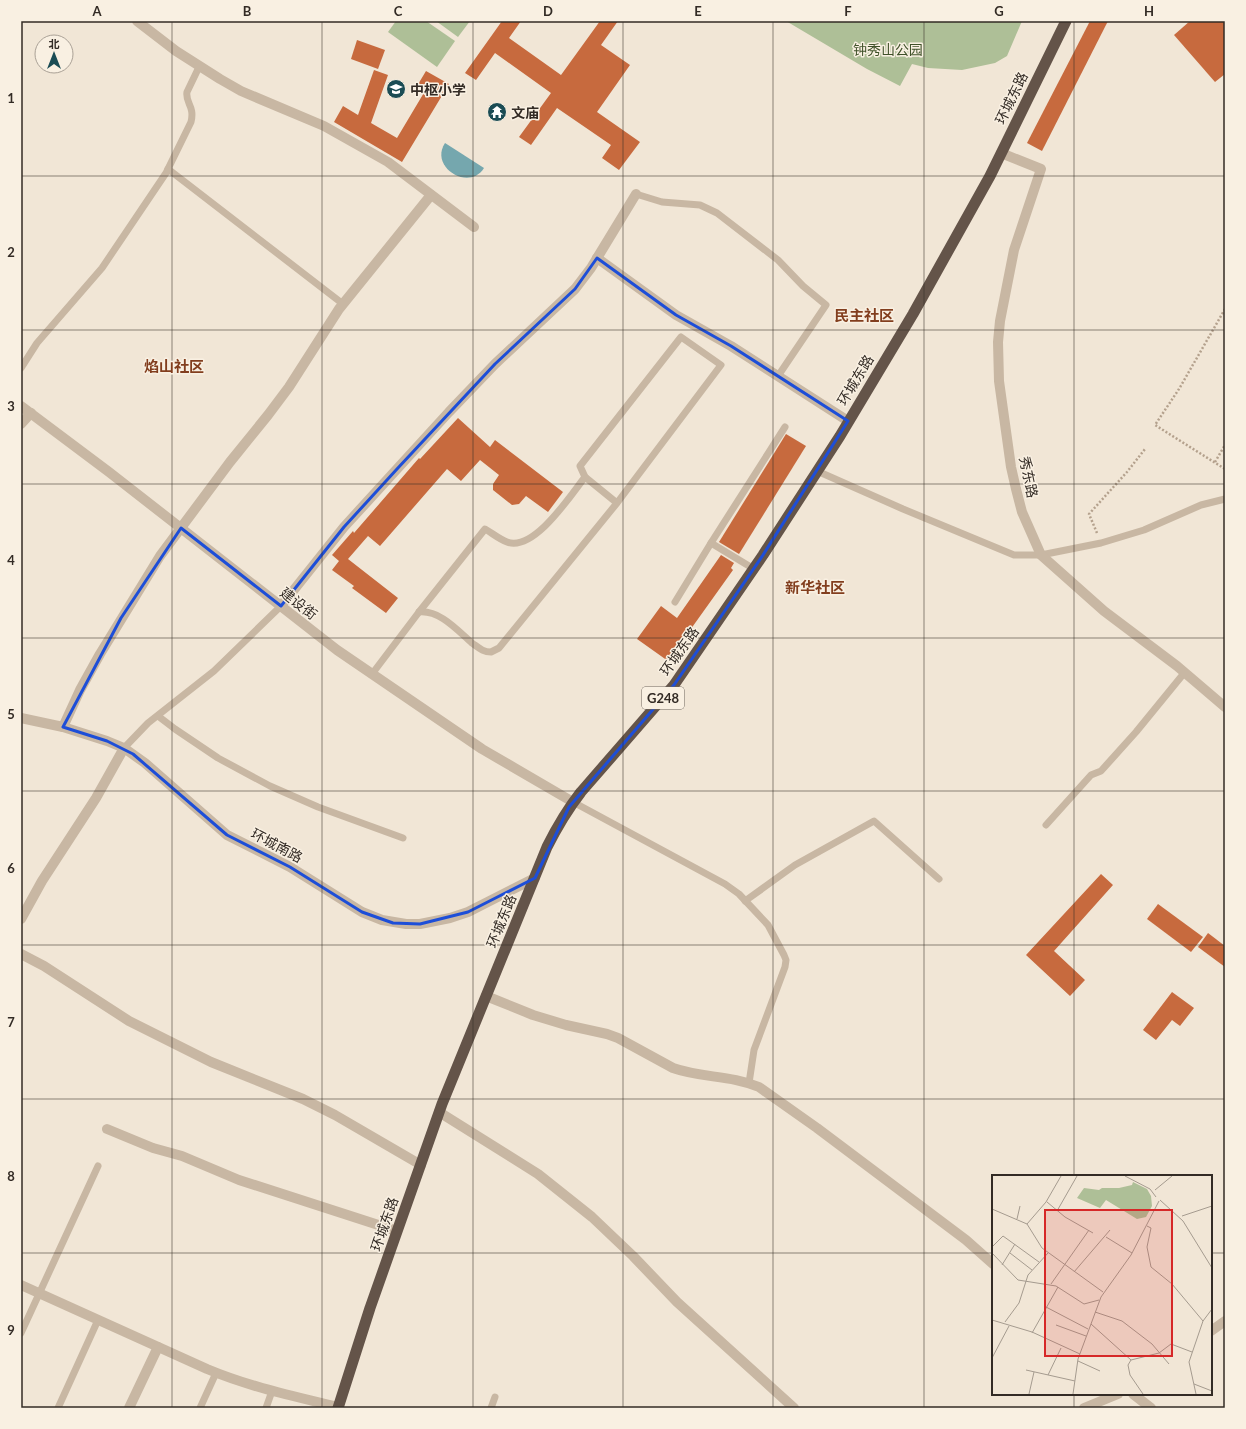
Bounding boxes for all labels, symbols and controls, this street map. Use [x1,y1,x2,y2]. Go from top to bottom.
text: A [91,3,102,19]
text: B [243,3,252,19]
text: C [394,3,403,19]
text: D [543,3,553,19]
text: E [694,3,702,19]
text: F [844,3,852,19]
text: G [994,3,1004,19]
text: H [1144,3,1154,19]
north arrow [34,34,74,74]
text: 北 [49,37,60,50]
park label: 钟秀山公园 [853,41,923,58]
street label: 环城东路 [991,69,1031,127]
school or university icon: 中枢小学 [385,78,407,100]
place label: 中枢小学 [410,81,466,98]
text: 1 [7,90,15,106]
temple icon: 文庙 [486,101,508,123]
place label: 文庙 [511,104,539,121]
text: 2 [7,244,15,260]
district label: 民主社区 [834,306,894,324]
street label: 环城东路 [833,352,877,408]
district label: 焰山社区 [144,357,204,375]
text: 3 [7,398,15,414]
street label: 秀东路 [1016,455,1042,499]
text: 4 [7,552,15,568]
district label: 新华社区 [785,578,845,596]
street label: 建设街 [277,583,321,623]
street label: 环城东路 [656,623,702,679]
road number: G248 [642,687,684,709]
text: 5 [7,706,15,722]
street label: 环城南路 [248,824,306,866]
text: 6 [7,860,15,876]
street label: 环城东路 [483,892,519,950]
text: 7 [7,1014,15,1030]
text: 8 [7,1168,15,1184]
inset map [992,1175,1212,1395]
street label: 环城东路 [367,1195,401,1253]
text: 9 [7,1322,15,1338]

